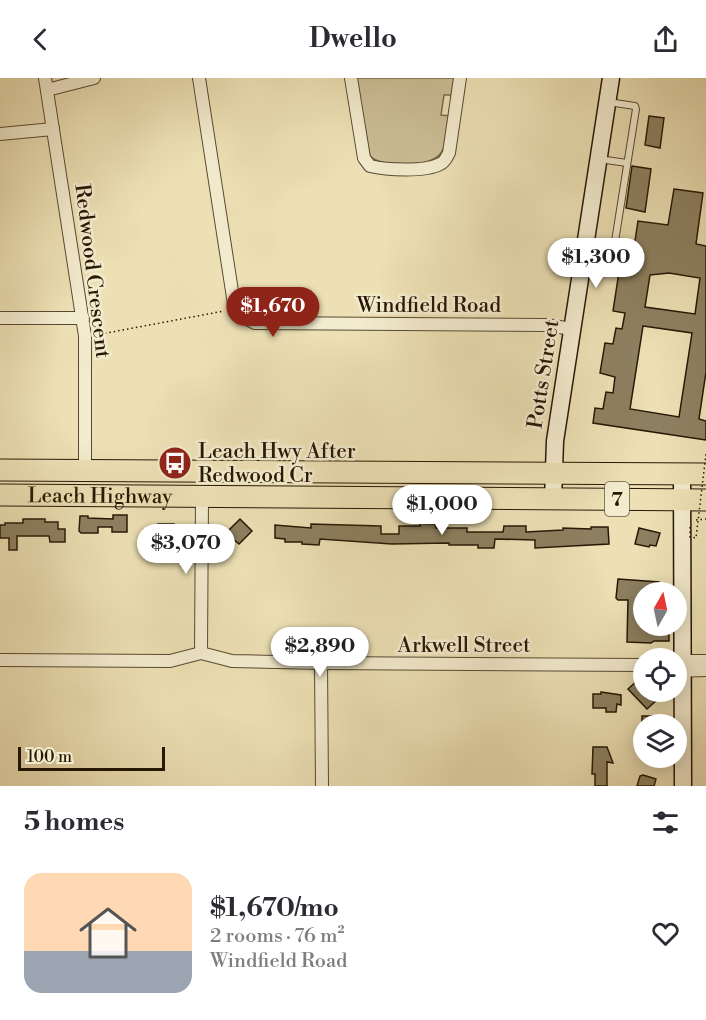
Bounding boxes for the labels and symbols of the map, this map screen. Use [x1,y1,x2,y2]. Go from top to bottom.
street label: Redwood Crescent [68,182,116,360]
pin: $1,300 [547,238,645,289]
pin: $1,670 [224,287,322,338]
street label: Windfield Road [356,293,501,319]
street label: Potts Street [523,317,566,431]
place label: Leach Hwy After Redwood Cr [198,439,356,489]
bus stop icon: Leach Hwy After Redwood Cr [157,445,193,481]
road number: 7 [605,482,629,516]
street label: Leach Highway [27,483,173,510]
pin: $1,000 [393,485,491,536]
pin: $3,070 [137,524,235,575]
north arrow [633,582,687,636]
pin: $2,890 [271,627,369,678]
street label: Arkwell Street [397,633,531,659]
scale bar [18,744,165,772]

